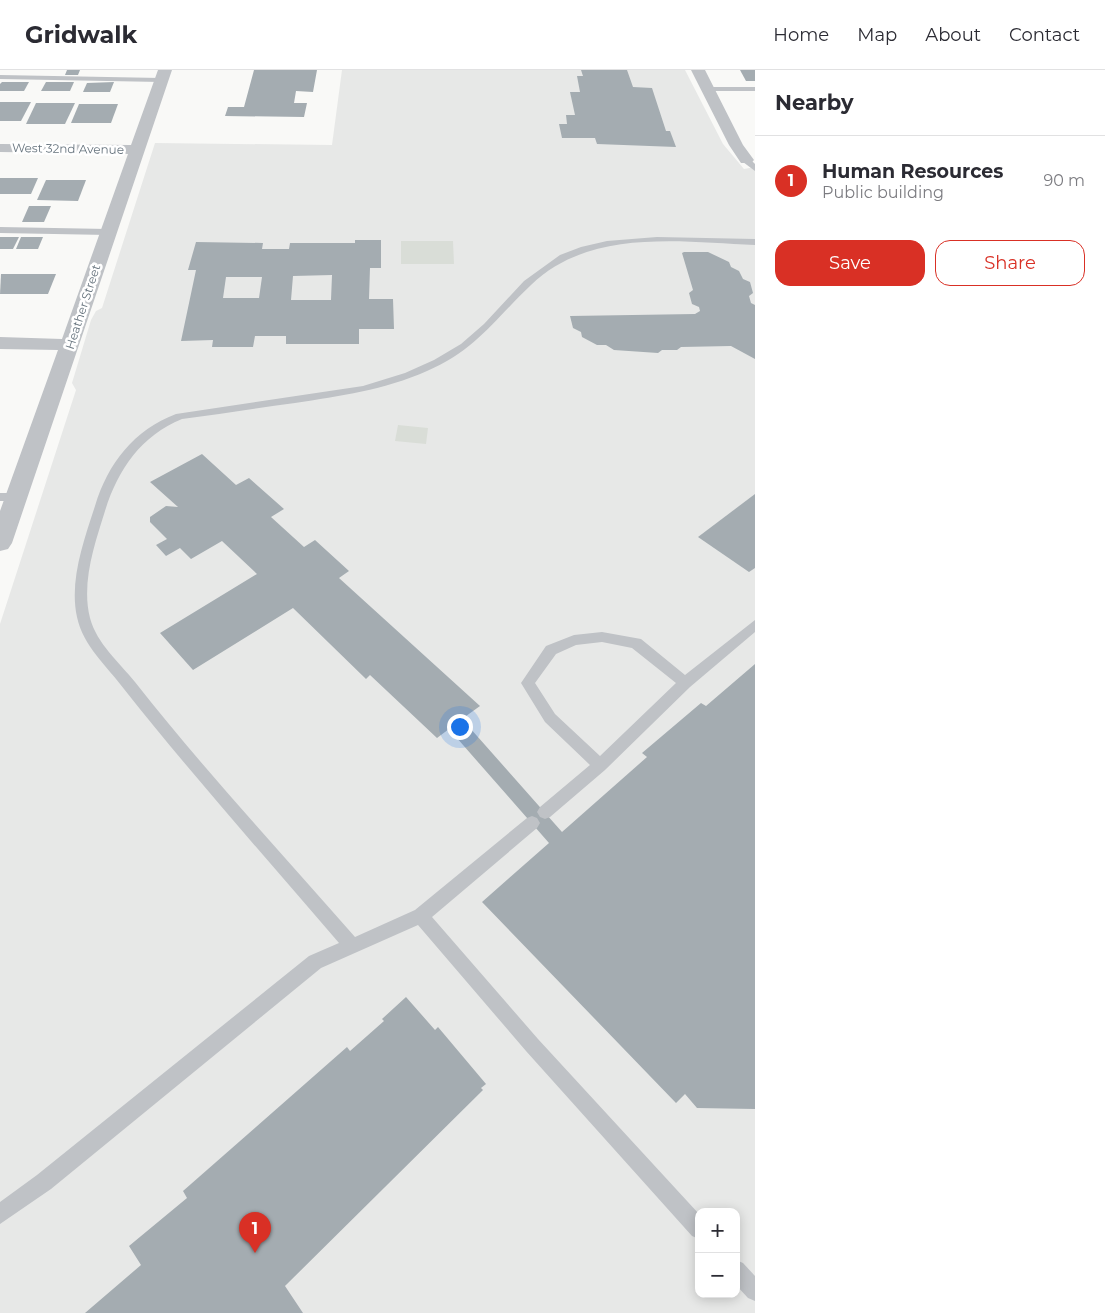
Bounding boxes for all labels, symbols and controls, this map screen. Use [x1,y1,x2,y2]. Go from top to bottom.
text: Gridwalk [25,20,137,49]
text: Home [773,24,829,46]
text: Map [857,24,897,46]
text: About [925,24,981,46]
text: Contact [1009,24,1080,46]
text: Nearby [775,90,854,115]
street label: West 32nd Avenue [12,140,124,157]
text: Human Resources [822,160,1003,183]
text: 1 [788,171,794,190]
text: 90 m [1043,171,1085,190]
text: Public building [822,183,944,202]
button: Save [775,240,925,286]
button: Share [935,240,1085,286]
street label: Heather Street [62,262,103,351]
your location [447,714,473,740]
map controls [695,1208,740,1298]
button: + [695,1208,740,1253]
pin: 1 [239,1212,271,1253]
button: − [695,1253,740,1298]

